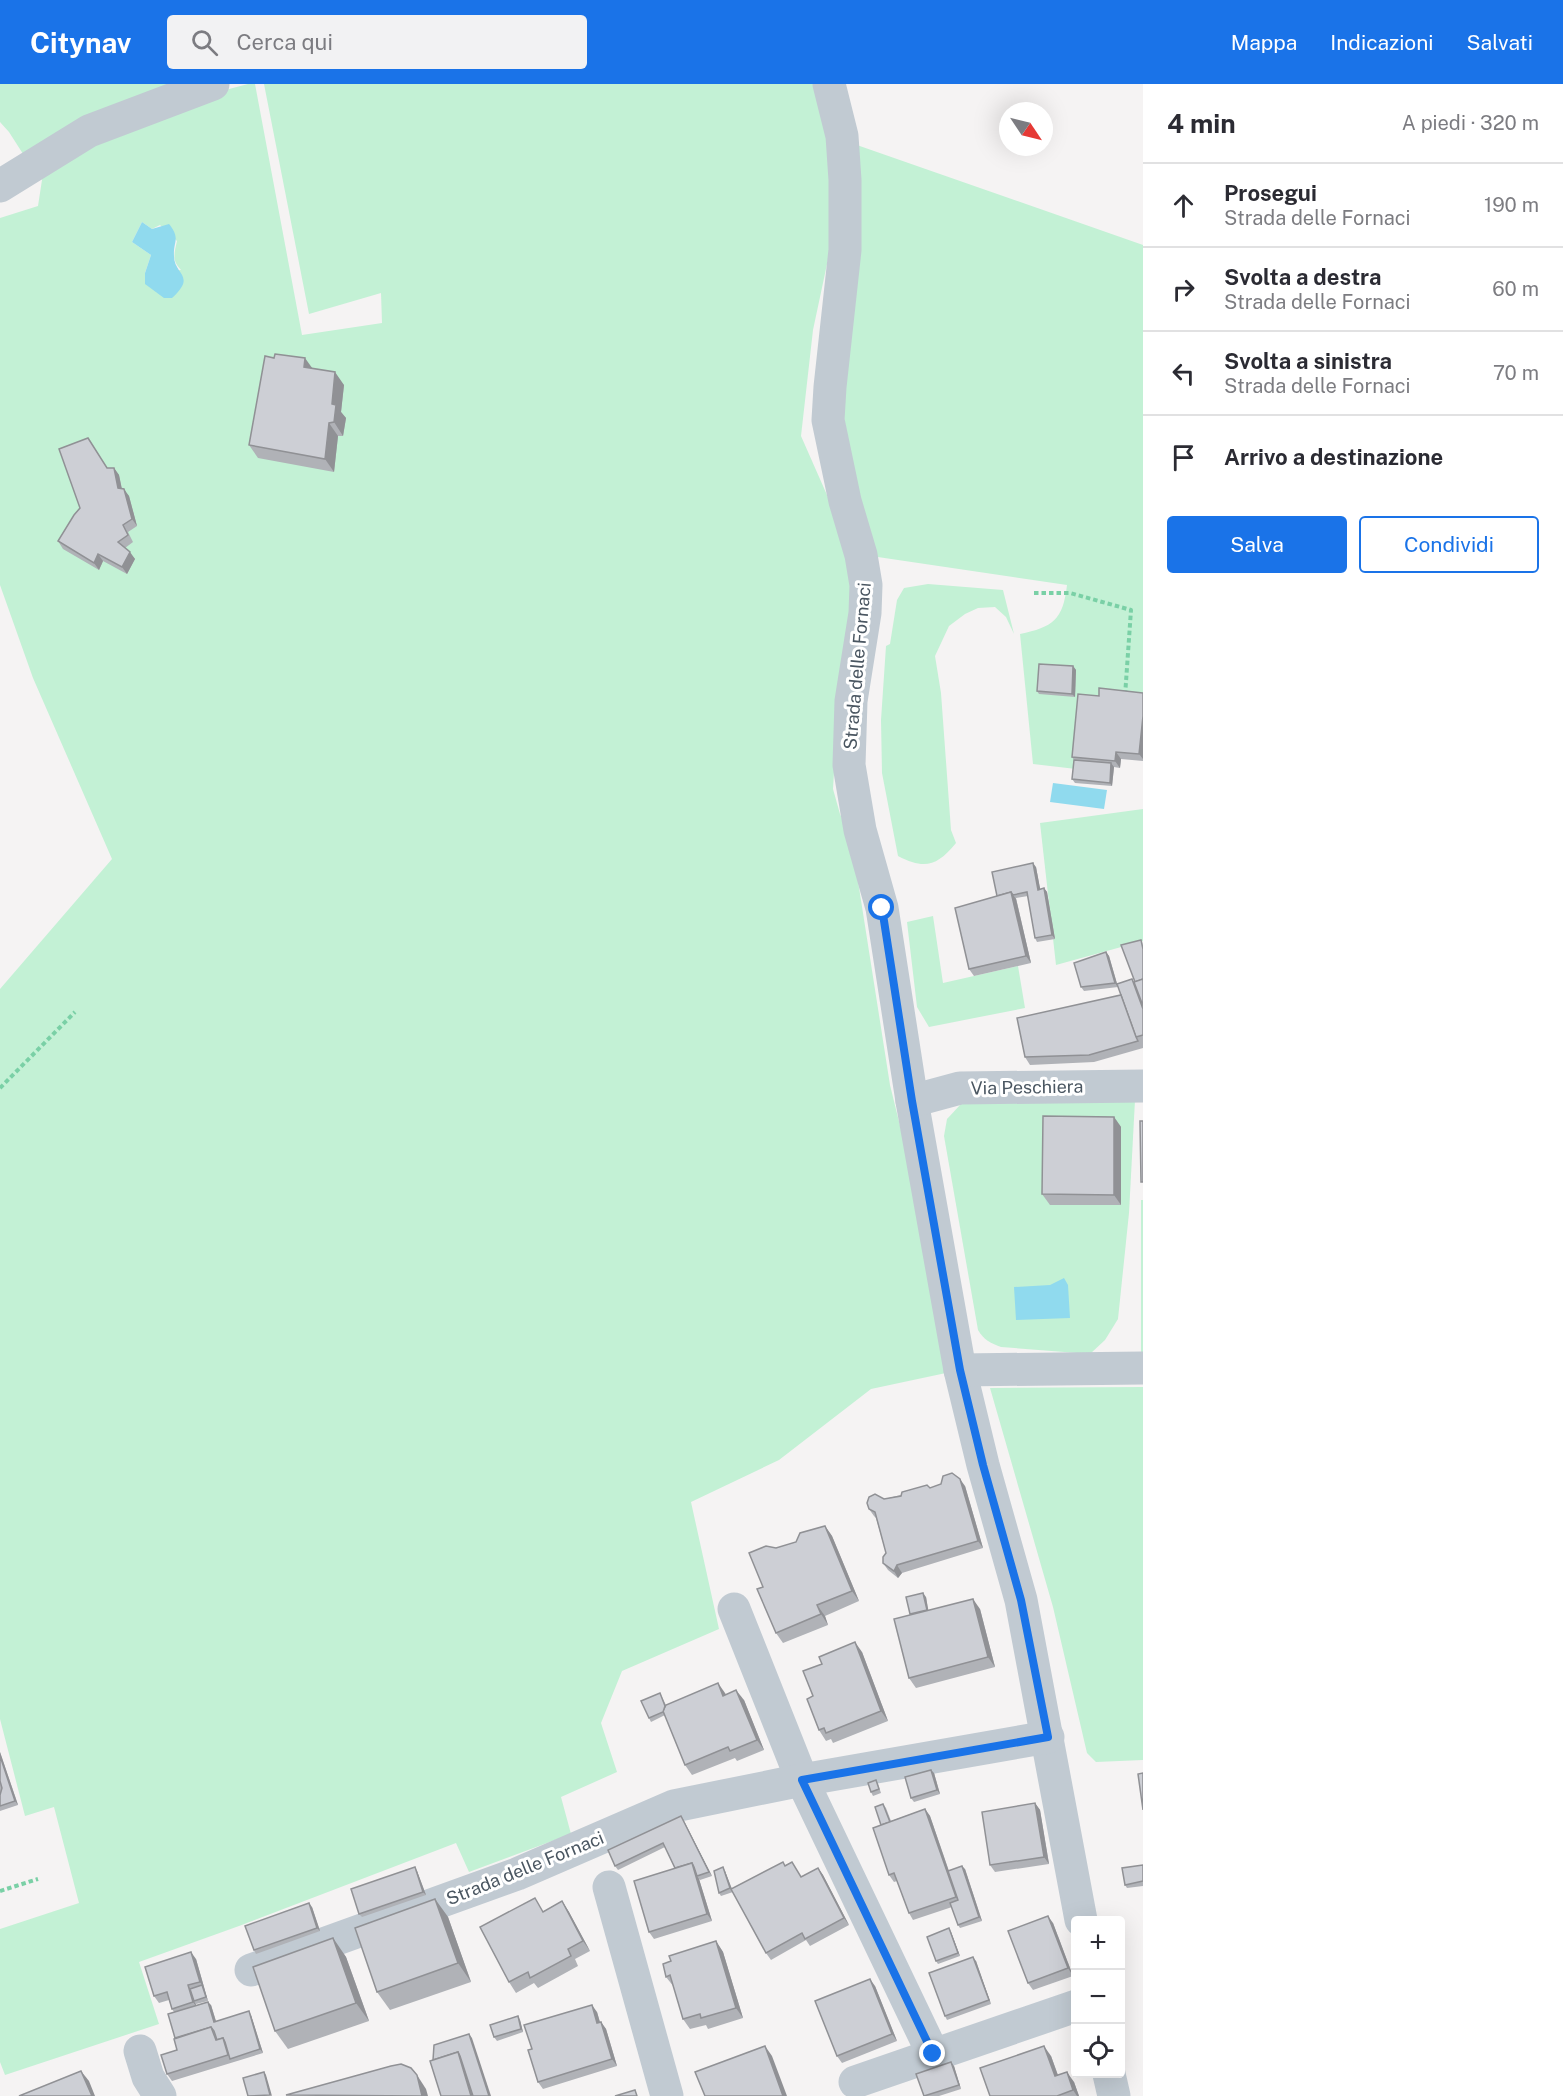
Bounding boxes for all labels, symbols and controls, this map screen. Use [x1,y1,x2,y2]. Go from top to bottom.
search box [167,15,587,69]
text: Citynav [30,26,131,59]
icon: search [188,26,221,59]
text: Cerca qui [236,29,333,55]
text: Mappa [1231,30,1297,55]
text: Indicazioni [1330,30,1434,55]
text: Salvati [1467,30,1533,55]
north arrow [999,102,1053,156]
text: 4 min [1167,108,1236,139]
text: A piedi · 320 m [1402,111,1539,135]
text: Prosegui [1224,180,1317,206]
icon: ahead [1167,189,1200,222]
text: 190 m [1484,193,1539,217]
text: Strada delle Fornaci [1224,206,1411,230]
text: Svolta a destra [1224,264,1381,290]
icon: right [1167,273,1200,306]
text: 60 m [1492,277,1539,301]
text: Strada delle Fornaci [1224,290,1411,314]
text: Svolta a sinistra [1224,348,1392,374]
icon: left [1167,357,1200,390]
text: 70 m [1493,361,1539,385]
text: Strada delle Fornaci [1224,374,1411,398]
icon: arrive [1167,441,1200,474]
text: Arrivo a destinazione [1224,444,1443,470]
button: Salva [1167,516,1347,573]
button: Condividi [1359,516,1539,573]
street label: Strada delle Fornaci [839,581,875,751]
route start [868,894,894,920]
street label: Via Peschiera [970,1076,1084,1098]
street label: Strada delle Fornaci [443,1827,607,1909]
map controls [1071,1916,1125,2078]
button: + [1071,1916,1125,1970]
button: − [1071,1970,1125,2024]
button: locate [1071,2024,1125,2078]
route end [919,2040,945,2066]

